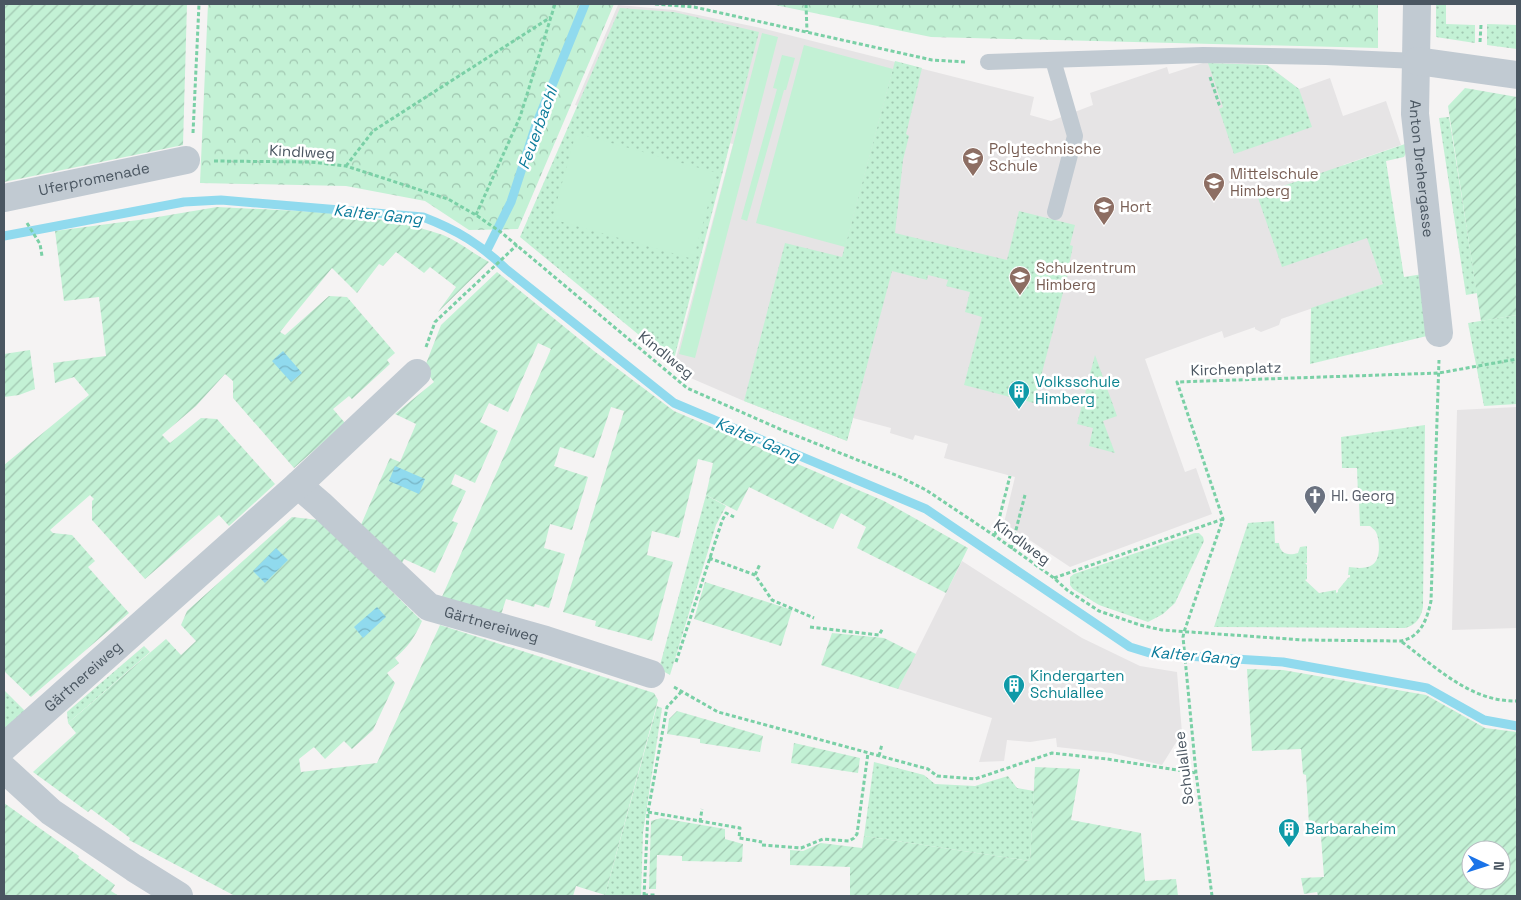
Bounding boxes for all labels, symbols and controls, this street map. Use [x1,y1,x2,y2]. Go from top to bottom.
water label: Feuerbachl [513,82,563,172]
street label: Anton Drehergasse [1406,100,1438,238]
place label: Polytechnische Schule [989,139,1102,175]
street label: Kindlweg [269,140,335,163]
school or university icon: Polytechnische Schule [961,146,985,177]
street label: Uferpromenade [37,158,151,200]
place label: Mittelschule Himberg [1230,164,1319,200]
school or university icon: Mittelschule Himberg [1202,171,1226,202]
school or university icon: Hort [1092,195,1116,226]
place label: Hort [1120,197,1152,216]
water label: Kalter Gang [332,199,424,230]
place label: Schulzentrum Himberg [1036,258,1136,294]
school or university icon: Schulzentrum Himberg [1008,265,1032,296]
street label: Kindlweg [635,327,698,383]
street label: Kirchenplatz [1190,357,1282,380]
place label: Volksschule Himberg [1035,372,1120,408]
building icon: Volksschule Himberg [1007,379,1031,410]
water label: Kalter Gang [713,412,804,467]
church icon: Hl. Georg [1303,484,1327,515]
place label: Hl. Georg [1331,486,1395,505]
street label: Kindlweg [990,515,1054,569]
street label: Gärtnereiweg [442,602,541,647]
street label: Gärtnereiweg [40,637,126,716]
water label: Kalter Gang [1150,641,1241,670]
place label: Kindergarten Schulallee [1030,666,1125,702]
building icon: Kindergarten Schulallee [1002,673,1026,704]
street label: Schulallee [1170,730,1197,806]
building icon: Barbaraheim [1277,817,1301,848]
place label: Barbaraheim [1305,819,1396,838]
north arrow [1461,840,1511,890]
text: N [1490,861,1508,871]

